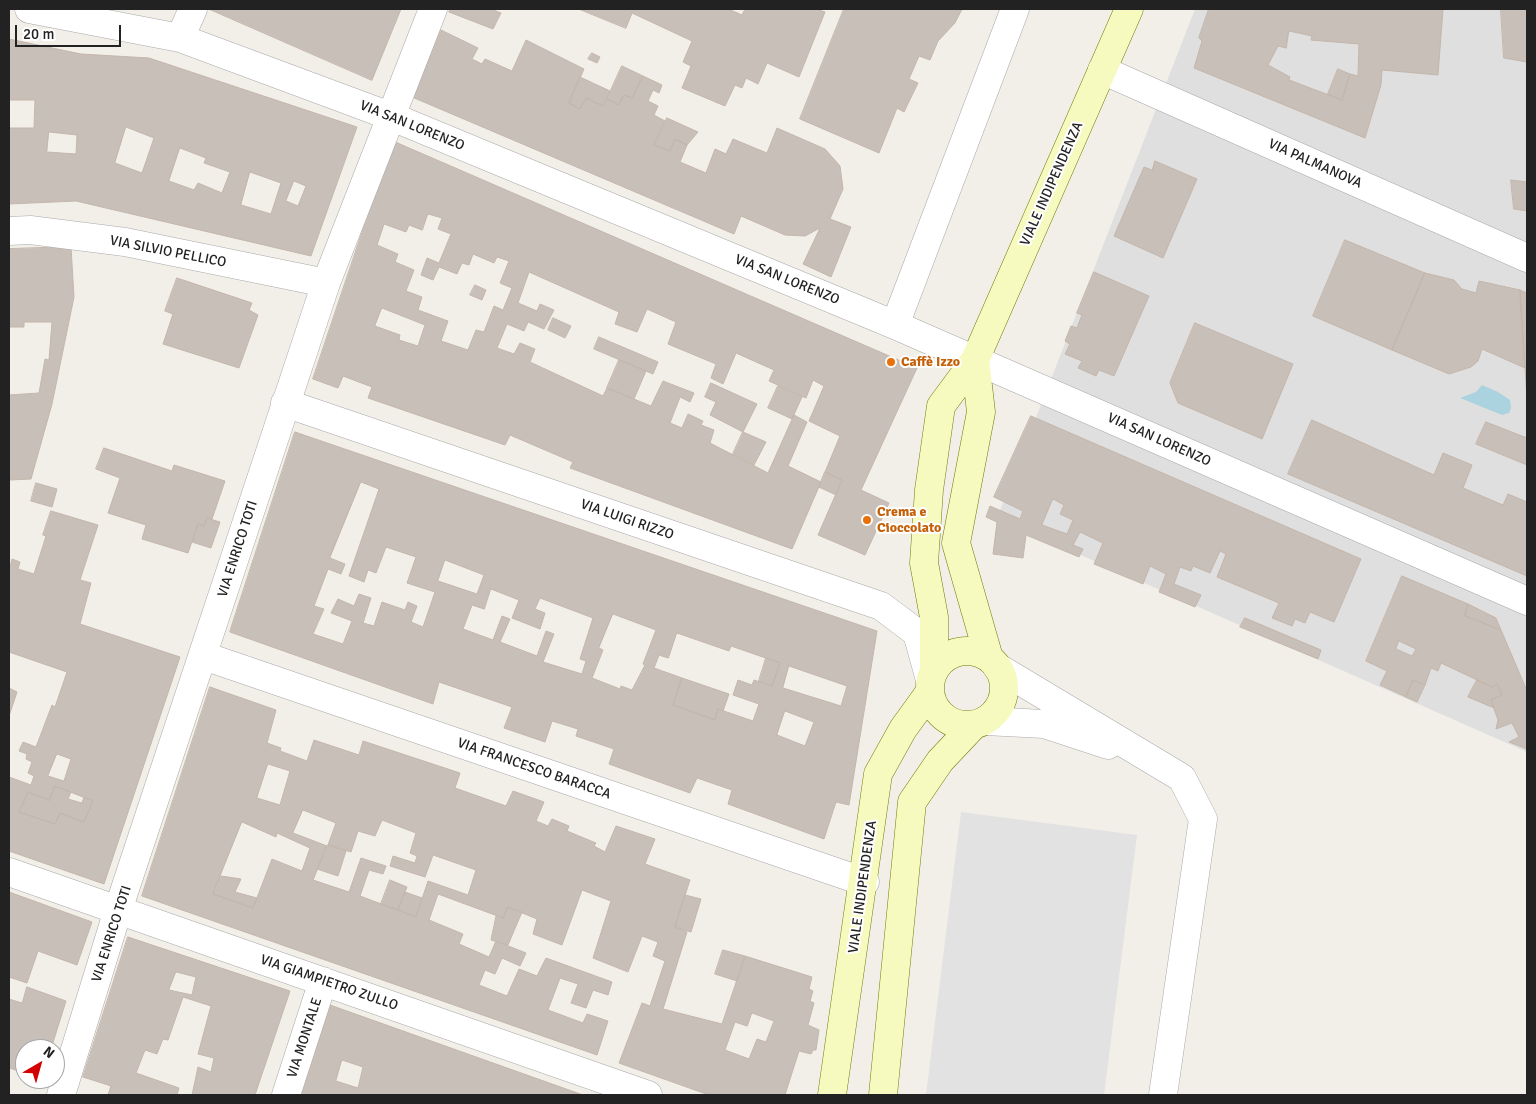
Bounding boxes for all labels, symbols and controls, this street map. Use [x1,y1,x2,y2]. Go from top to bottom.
scale bar [18,15,124,47]
text: 20 m [23,25,54,43]
street label: VIA SAN LORENZO [357,97,467,155]
street label: VIALE INDIPENDENZA [1017,119,1087,249]
street label: VIA PALMANOVA [1265,136,1365,192]
street label: VIA SILVIO PELLICO [108,232,228,272]
street label: VIA SAN LORENZO [732,251,842,309]
place label: Caffè Izzo [901,354,960,370]
marker: Caffè Izzo [885,356,897,368]
street label: VIA SAN LORENZO [1105,410,1213,470]
street label: VIA LUIGI RIZZO [578,496,676,544]
street label: VIA ENRICO TOTI [214,499,262,599]
place label: Crema e Cioccolato [877,504,941,536]
marker: Crema e Cioccolato [861,514,873,526]
street label: VIA FRANCESCO BARACCA [455,735,613,803]
street label: VIALE INDIPENDENZA [845,819,881,955]
street label: VIA ENRICO TOTI [88,884,136,984]
street label: VIA GIAMPIETRO ZULLO [258,952,400,1014]
street label: VIA MONTALE [284,996,326,1080]
north arrow [15,1039,65,1089]
text: N [40,1043,58,1062]

